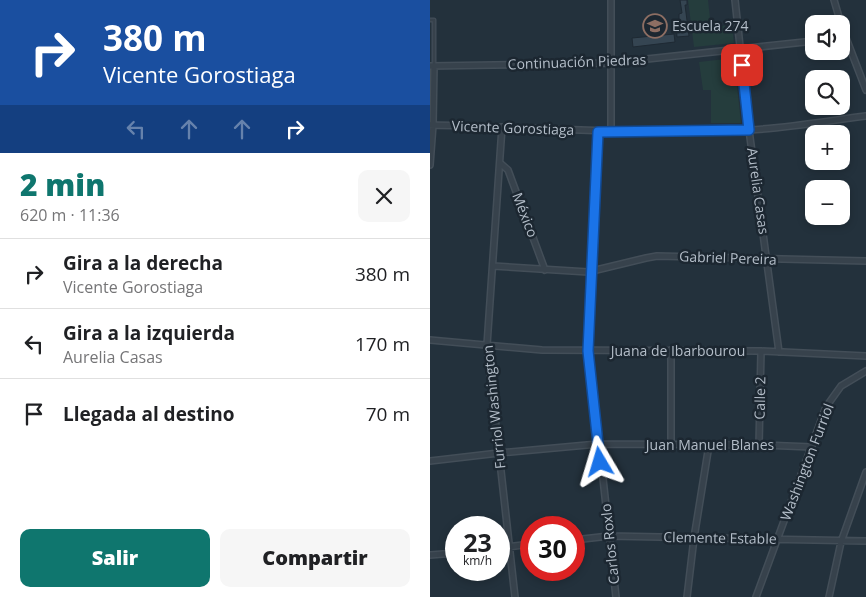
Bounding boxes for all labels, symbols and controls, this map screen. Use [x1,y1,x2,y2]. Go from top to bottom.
school or university icon: Escuela 274 [642,13,668,39]
text: 380 m [103,14,207,61]
map controls [805,15,850,225]
button: sound [805,15,850,60]
place label: Escuela 274 [672,16,749,35]
icon: right [20,20,85,85]
pin [721,44,763,86]
street label: Continuación Piedras [507,50,647,73]
icon: arrive [728,51,756,79]
text: Vicente Gorostiaga [103,59,296,89]
button: search [805,70,850,115]
icon: left [122,115,150,143]
icon: ahead [175,115,203,143]
icon: ahead [228,115,256,143]
icon: right [281,115,309,143]
street label: Vicente Gorostiaga [451,116,575,139]
button: + [805,125,850,170]
street label: Aurelia Casas [743,146,774,236]
text: 2 min [20,164,105,205]
button: close [358,170,410,222]
button: − [805,180,850,225]
street label: México [508,190,543,240]
text: 620 m · 11:36 [20,204,120,226]
street label: Gabriel Pereira [679,246,777,269]
text: Gira a la derecha [63,250,223,276]
icon: right [20,260,48,288]
text: 380 m [355,261,410,287]
text: Vicente Gorostiaga [63,276,203,298]
text: Gira a la izquierda [63,320,235,346]
icon: left [20,330,48,358]
text: 170 m [355,331,410,357]
street label: Juana de Ibarbourou [609,341,745,360]
street label: Furriol Washington [478,344,509,470]
text: Aurelia Casas [63,346,163,368]
street label: Calle 2 [750,376,769,420]
icon: arrive [20,400,48,428]
street label: Washington Furriol [775,400,838,523]
text: Llegada al destino [63,401,235,427]
text: 70 m [366,401,410,427]
position arrow [573,435,625,487]
street label: Juan Manuel Blanes [644,435,775,454]
street label: Carlos Roxlo [596,503,623,585]
speed limit sign: 30 [520,516,585,581]
text: 23 [463,525,492,559]
street label: Clemente Estable [663,527,777,548]
button: Salir [20,529,210,587]
button: Compartir [220,529,410,587]
text: km/h [463,552,492,569]

